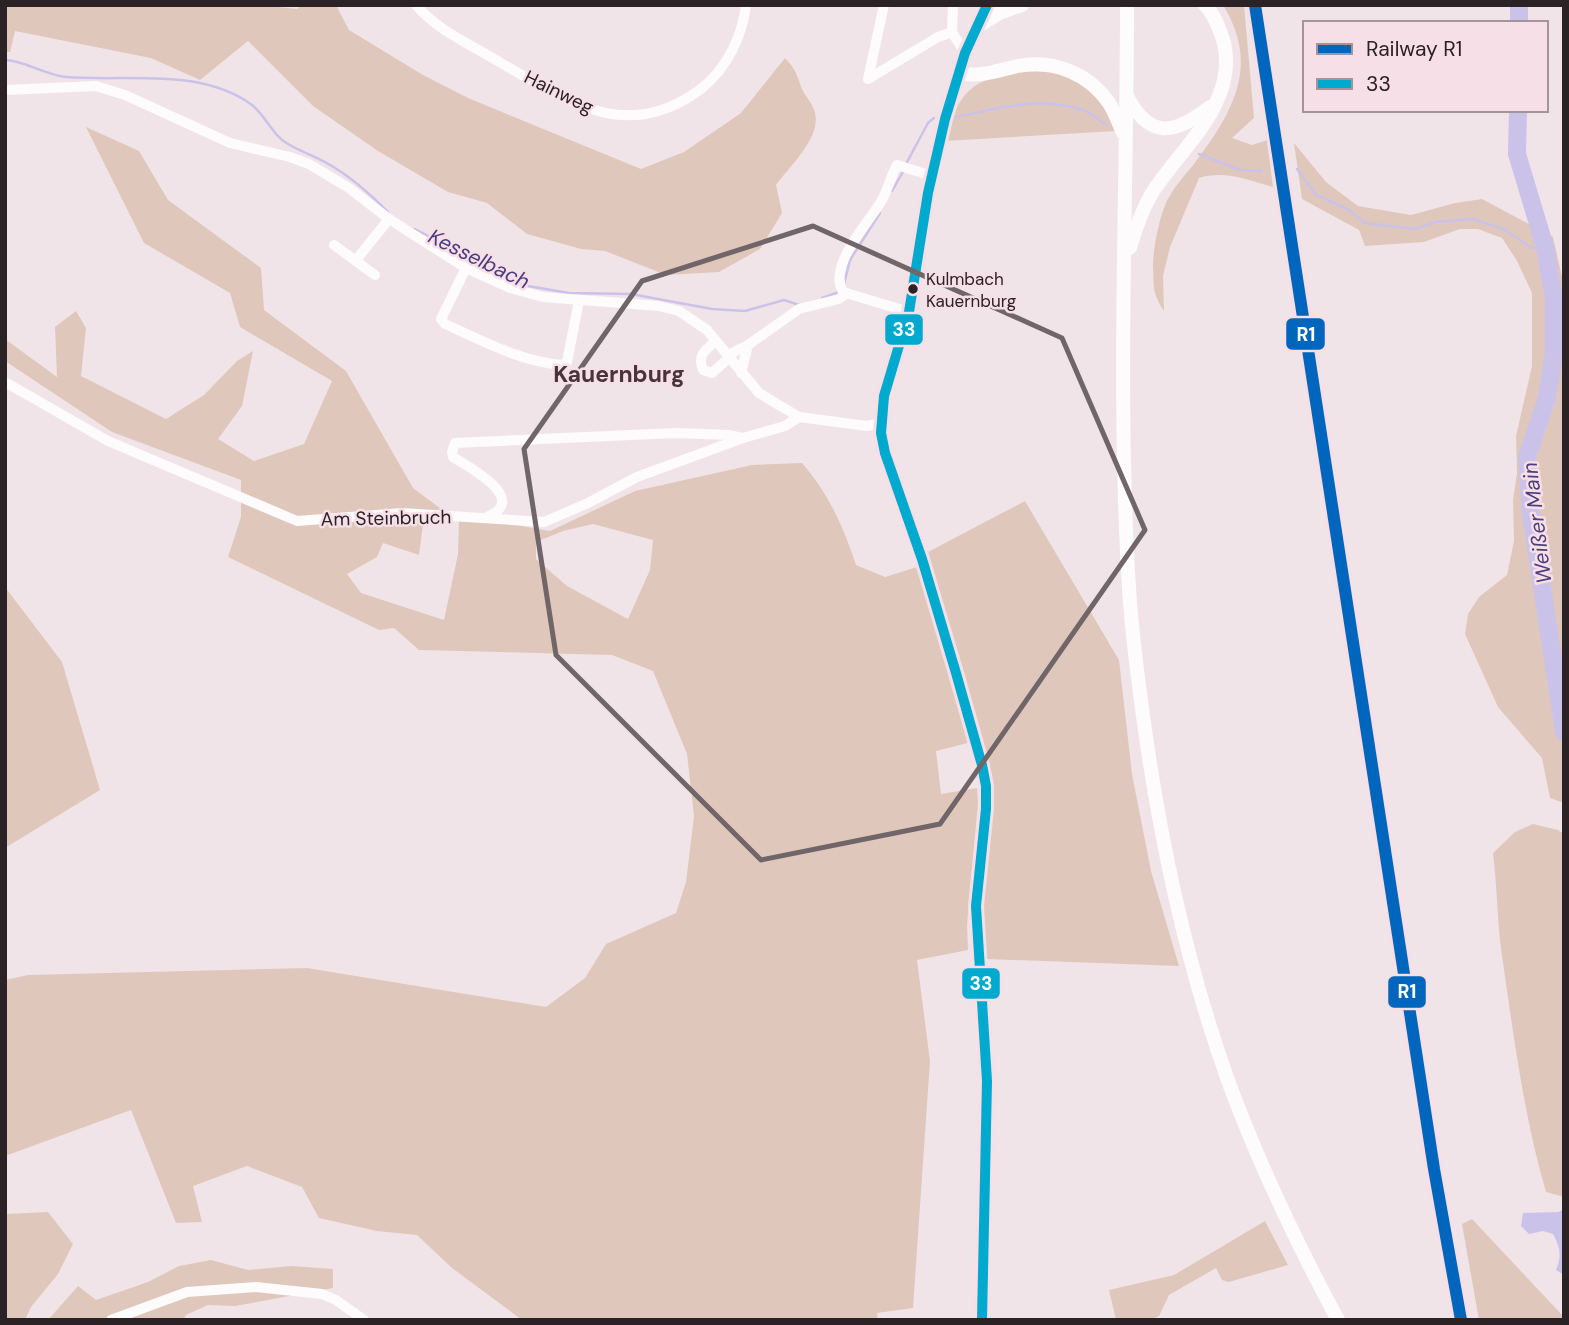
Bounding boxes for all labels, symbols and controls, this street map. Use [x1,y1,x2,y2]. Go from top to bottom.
legend [1303,21,1548,112]
text: Railway R1 [1366,35,1462,63]
street label: Hainweg [520,64,598,120]
text: 33 [1366,70,1391,98]
water label: Kesselbach [424,222,534,296]
place label: Kulmbach Kauernburg [926,268,1017,312]
marker: Kulmbach Kauernburg [906,282,920,296]
line badge: 33 [884,313,924,346]
text: 33 [893,317,915,342]
line badge: R1 [1285,317,1326,351]
text: R1 [1297,322,1315,347]
district label: Kauernburg [553,359,685,389]
water label: Weißer Main [1516,461,1558,585]
street label: Am Steinbruch [320,504,452,532]
line badge: 33 [961,967,1001,1000]
text: 33 [970,971,992,996]
line badge: R1 [1387,975,1427,1009]
text: R1 [1398,979,1416,1004]

